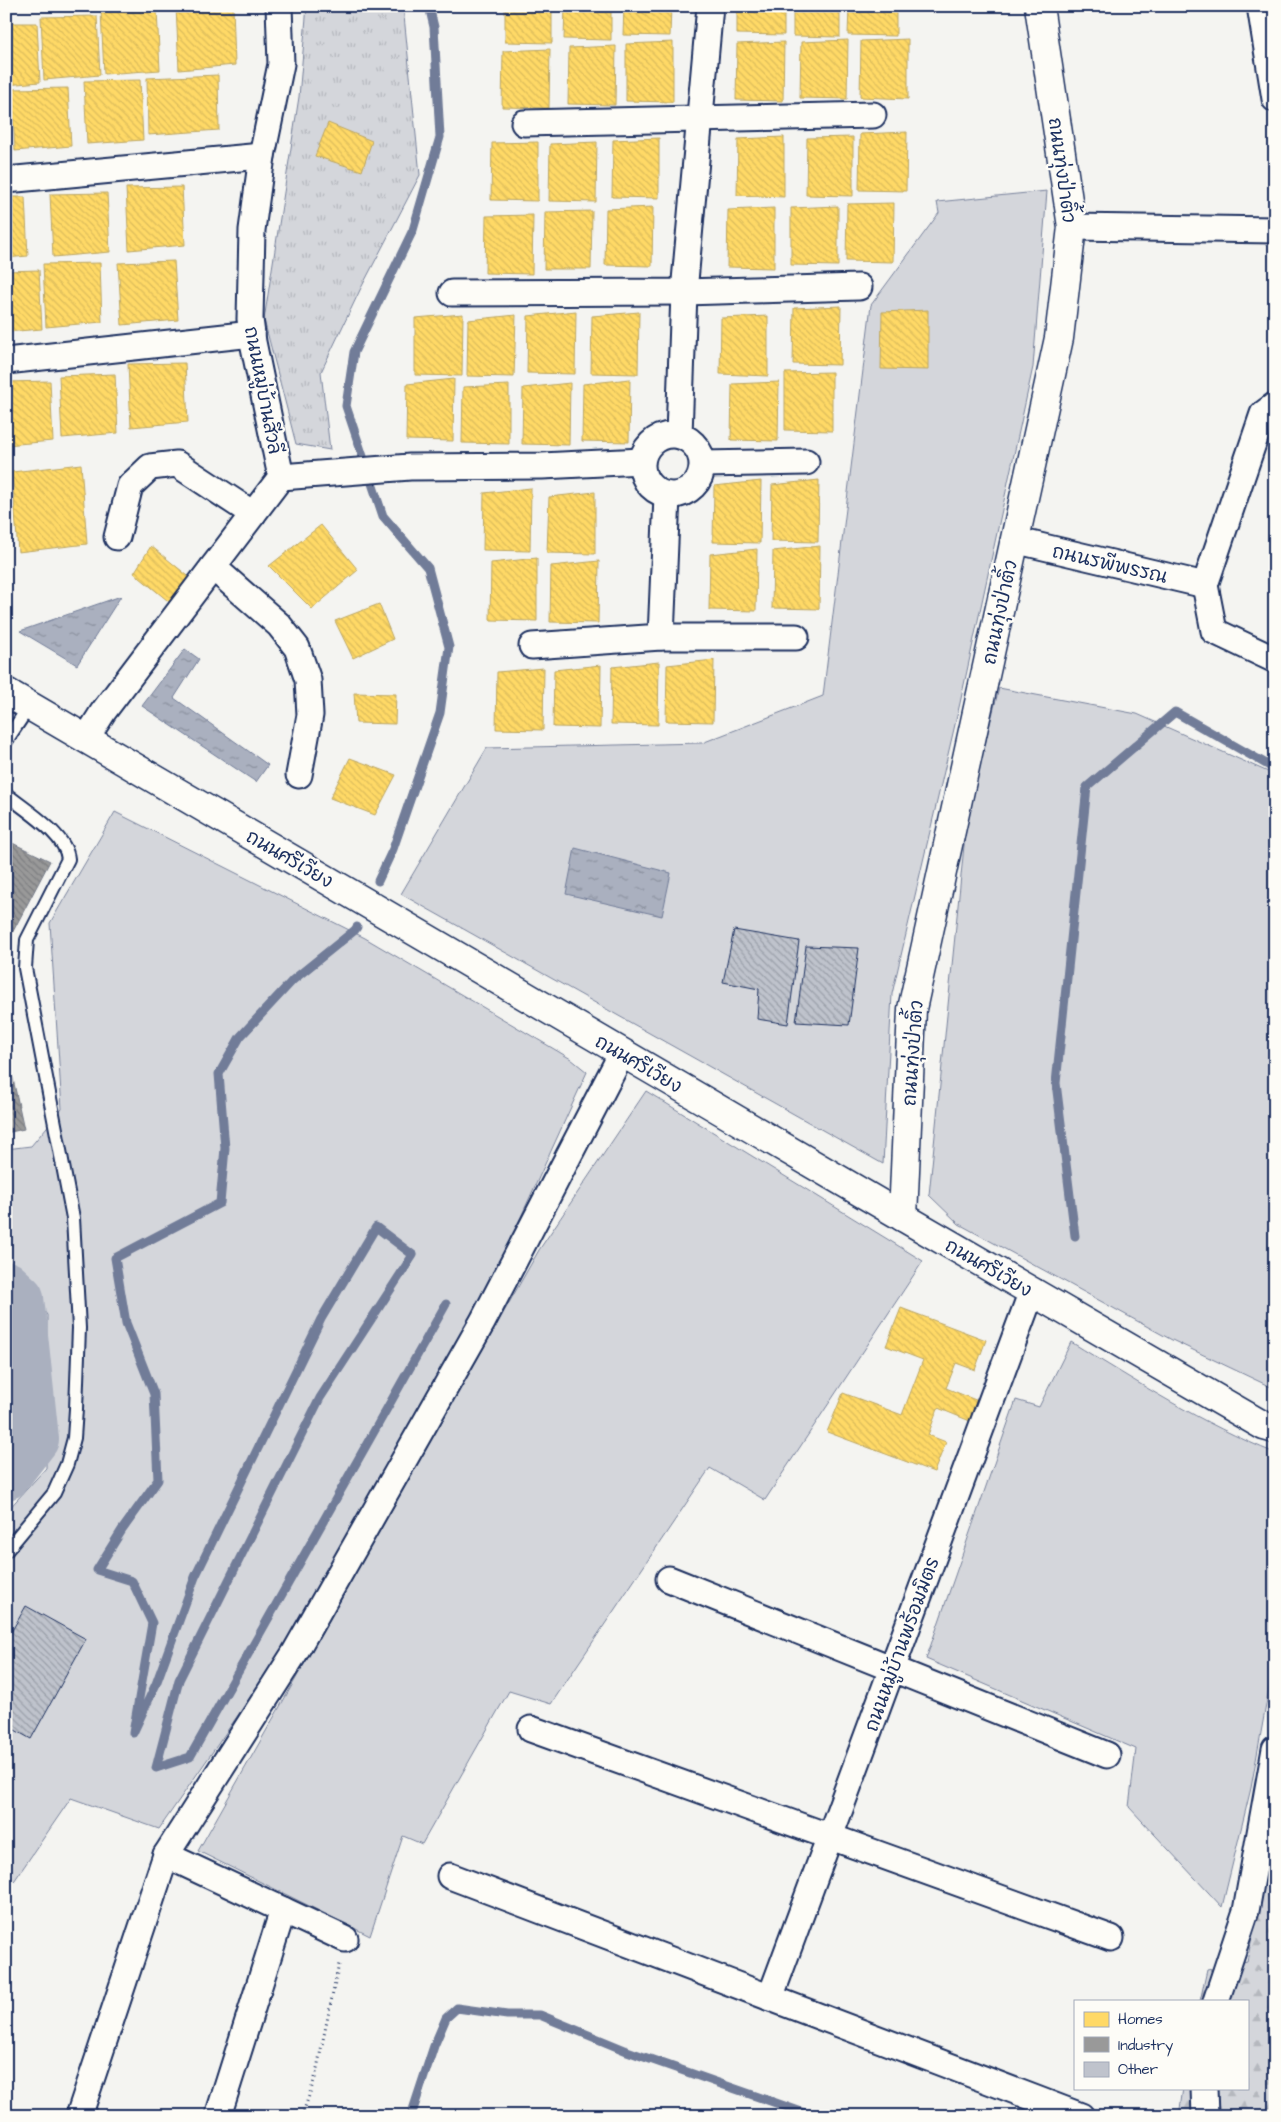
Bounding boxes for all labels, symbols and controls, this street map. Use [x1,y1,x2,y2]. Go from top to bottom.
street label: ถนนทุ่งป่าติ้ว [1041,115,1085,225]
street label: ถนนหมู่บ้านสีวลี [237,324,288,457]
street label: ถนนรพีพรรณ [1049,538,1170,591]
street label: ถนนทุ่งป่าติ้ว [973,557,1025,667]
street label: ถนนศรีเวียง [241,823,338,895]
street label: ถนนทุ่งป่าติ้ว [893,999,931,1107]
street label: ถนนศรีเวียง [590,1028,687,1100]
street label: ถนนศรีเวียง [940,1232,1037,1304]
street label: ถนนหมู่บ้านพร้อมมิตร [858,1554,947,1736]
legend [1074,2000,1248,2090]
text: Homes [1118,2009,1163,2030]
text: Industry [1118,2035,1173,2057]
text: Other [1118,2059,1158,2080]

